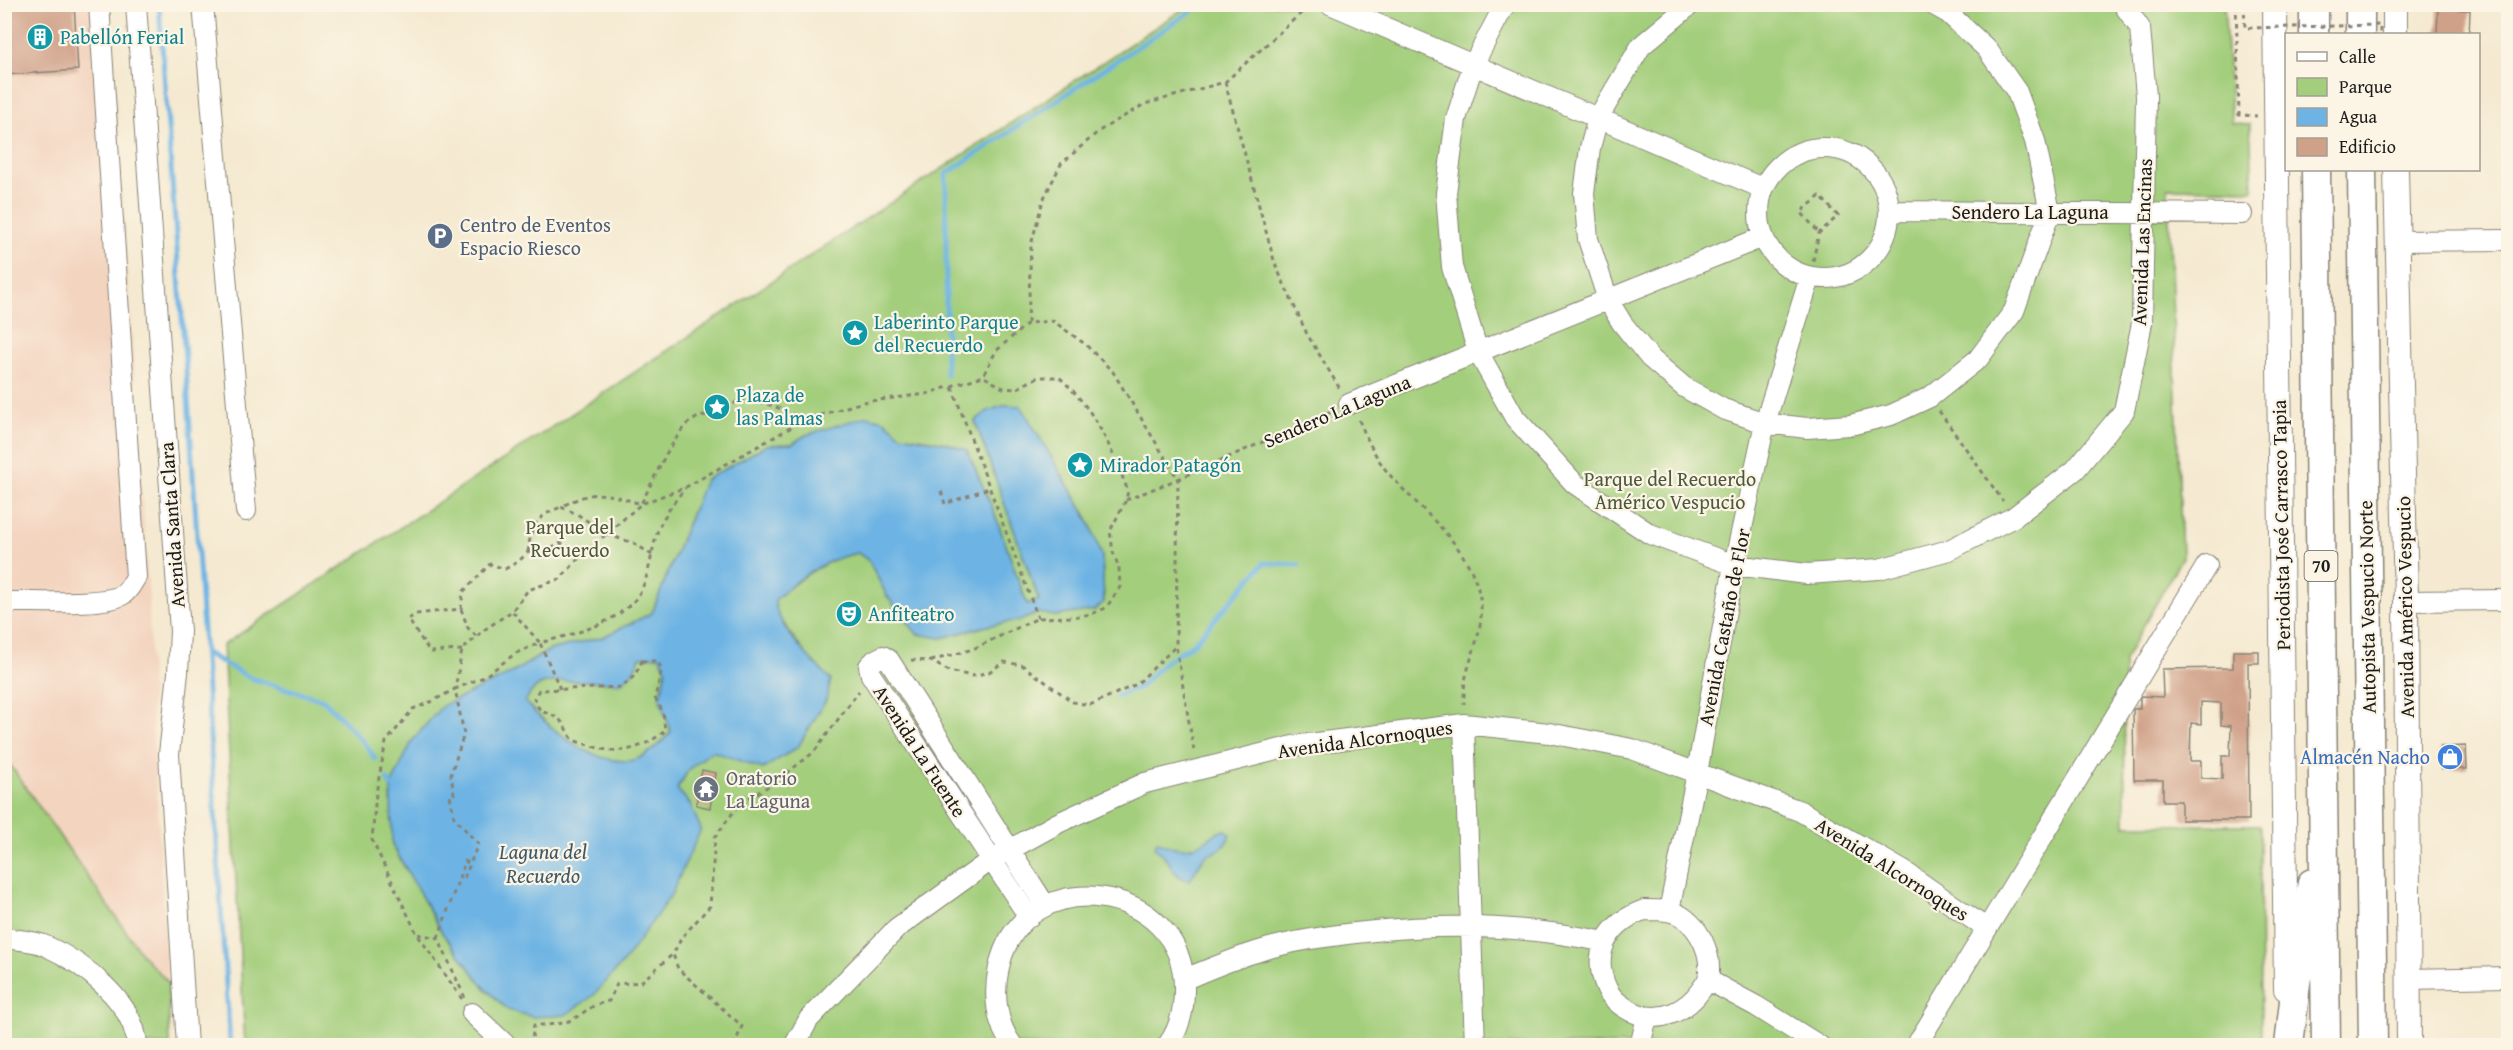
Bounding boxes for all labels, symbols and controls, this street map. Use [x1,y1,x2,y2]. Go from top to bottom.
building icon: Pabellón Ferial [25,22,55,52]
place label: Pabellón Ferial [60,22,185,51]
legend [2285,33,2480,171]
text: Calle [2339,43,2376,70]
text: Parque [2339,73,2392,100]
text: Agua [2339,103,2378,130]
text: Edificio [2339,133,2396,160]
street label: Avenida Las Encinas [2124,158,2159,326]
street label: Sendero La Laguna [1951,197,2109,226]
place label: Centro de Eventos Espacio Riesco [460,210,611,262]
parking icon: Centro de Eventos Espacio Riesco [425,221,455,251]
place label: Laberinto Parque del Recuerdo [874,307,1019,359]
place icon: Laberinto Parque del Recuerdo [840,318,870,348]
street label: Sendero La Laguna [1259,366,1415,455]
place label: Plaza de las Palmas [736,380,823,432]
place icon: Plaza de las Palmas [702,392,732,422]
street label: Periodista José Carrasco Tapia [2264,399,2297,651]
street label: Avenida Santa Clara [151,441,192,609]
place icon: Mirador Patagón [1065,450,1095,480]
place label: Mirador Patagón [1100,450,1241,479]
park label: Parque del Recuerdo Américo Vespucio [1584,464,1756,516]
street label: Avenida Américo Vespucio [2388,496,2421,718]
street label: Autopista Vespucio Norte [2350,500,2383,714]
park label: Parque del Recuerdo [526,512,615,564]
street label: Avenida Castaño de Flor [1690,526,1757,728]
road number: 70 [2304,551,2338,581]
theatre icon: Anfiteatro [834,599,864,629]
place label: Anfiteatro [868,599,955,628]
street label: Avenida La Fuente [867,679,974,823]
street label: Avenida Alcornoques [1275,712,1454,765]
place label: Almacén Nacho [2300,742,2430,771]
shop icon: Almacén Nacho [2435,742,2465,772]
place label: Oratorio La Laguna [726,763,811,815]
temple icon: Oratorio La Laguna [691,774,721,804]
street label: Avenida Alcornoques [1810,809,1975,928]
water label: Laguna del Recuerdo [498,836,587,891]

